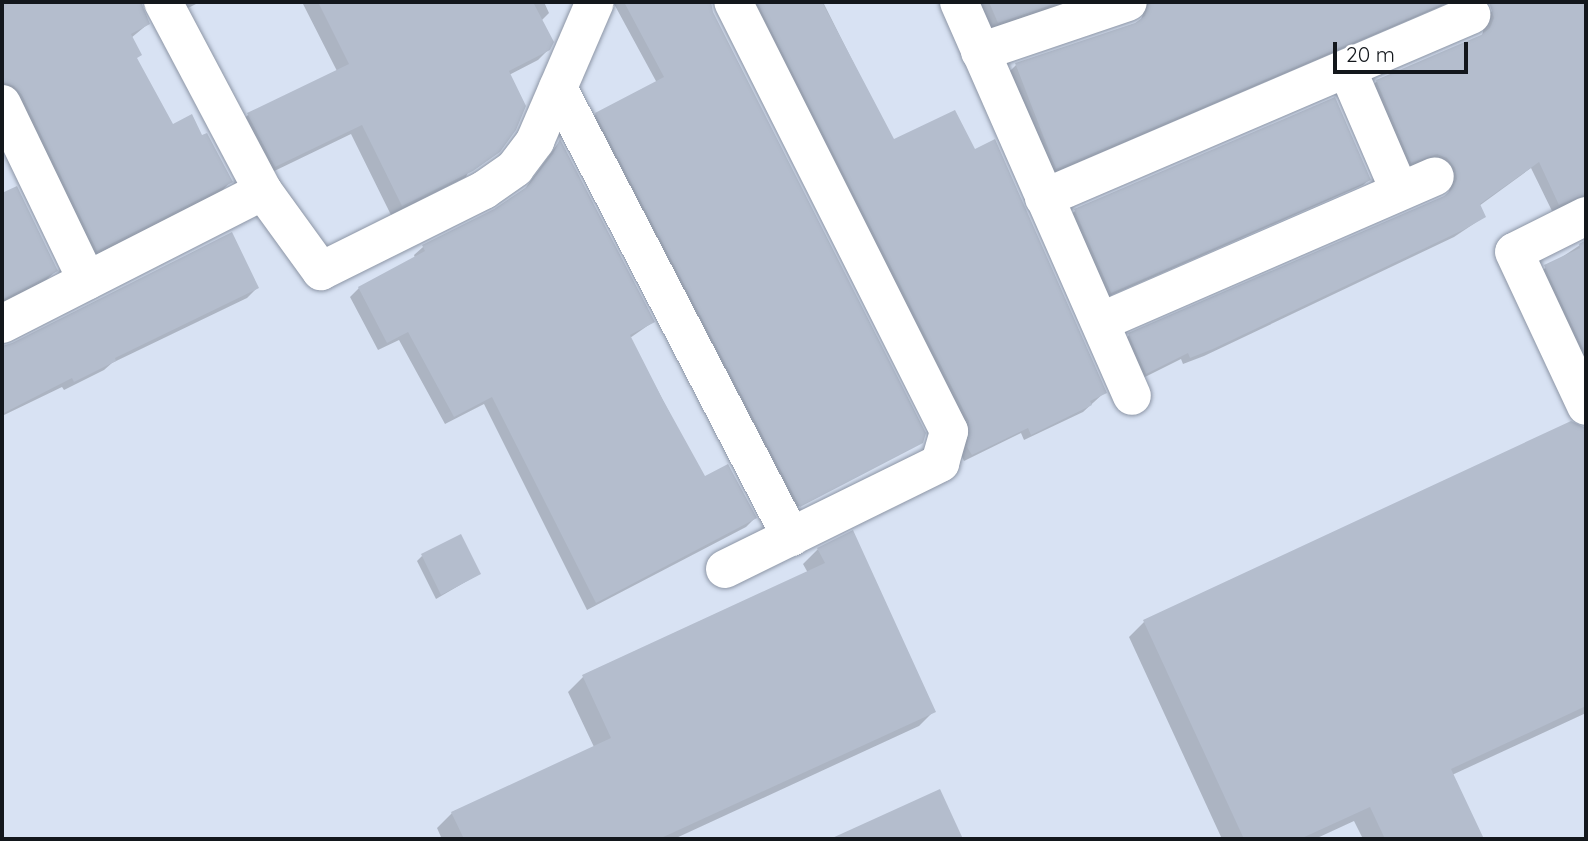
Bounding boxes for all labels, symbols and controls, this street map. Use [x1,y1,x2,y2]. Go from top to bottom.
scale bar [1336,28,1471,72]
text: 20 m [1346,41,1395,67]

